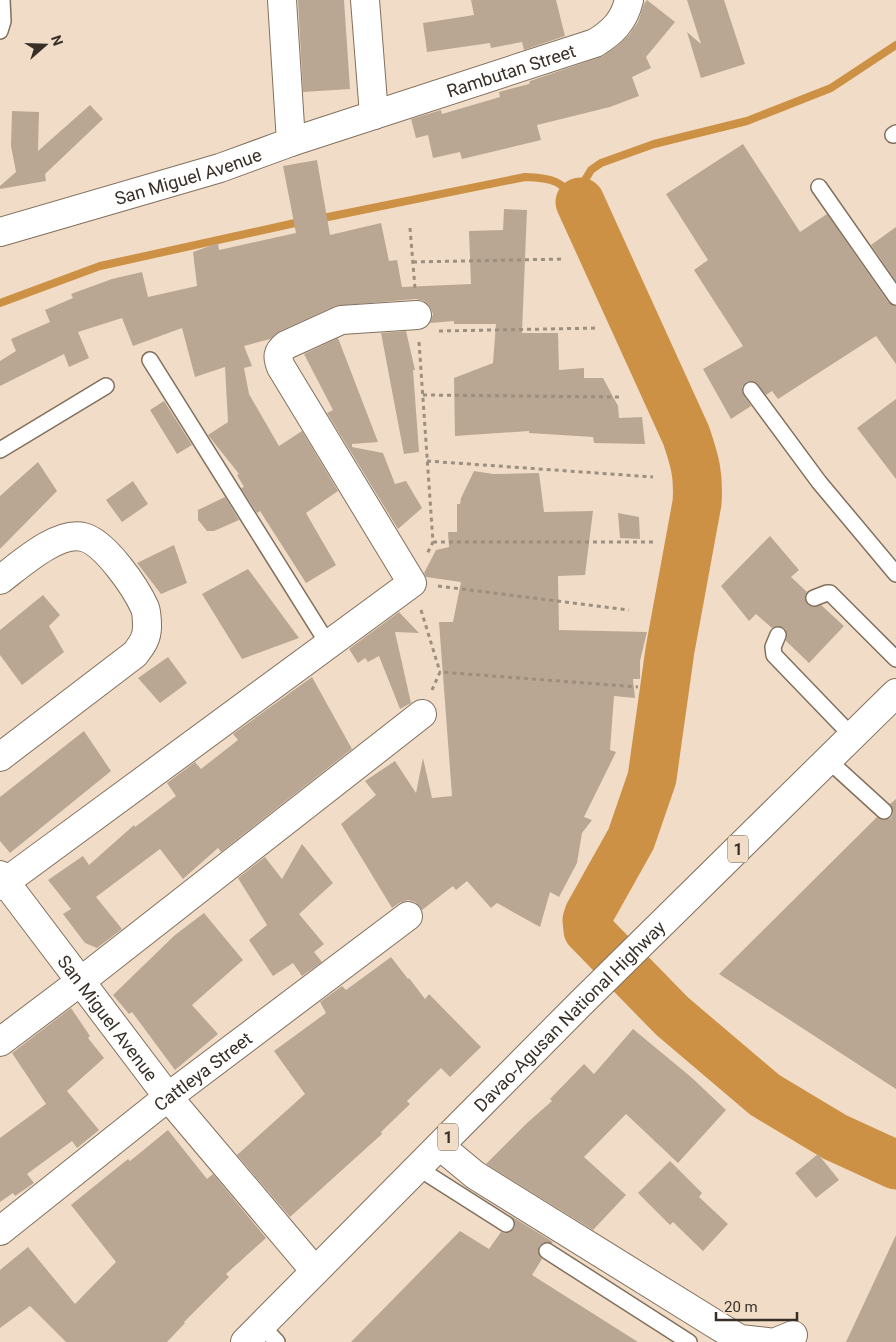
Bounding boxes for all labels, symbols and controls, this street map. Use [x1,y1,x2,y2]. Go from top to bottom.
north arrow [20,20,70,70]
text: N [48,33,66,48]
street label: Rambutan Street [444,40,578,101]
street label: San Miguel Avenue [112,143,264,209]
road number: 1 [728,836,748,862]
street label: Davao-Agusan National Highway [469,916,669,1115]
street label: San Miguel Avenue [54,951,162,1085]
street label: Cattleya Street [149,1027,256,1115]
road number: 1 [438,1124,458,1150]
scale bar [716,1290,797,1322]
text: 20 m [724,1298,758,1316]

